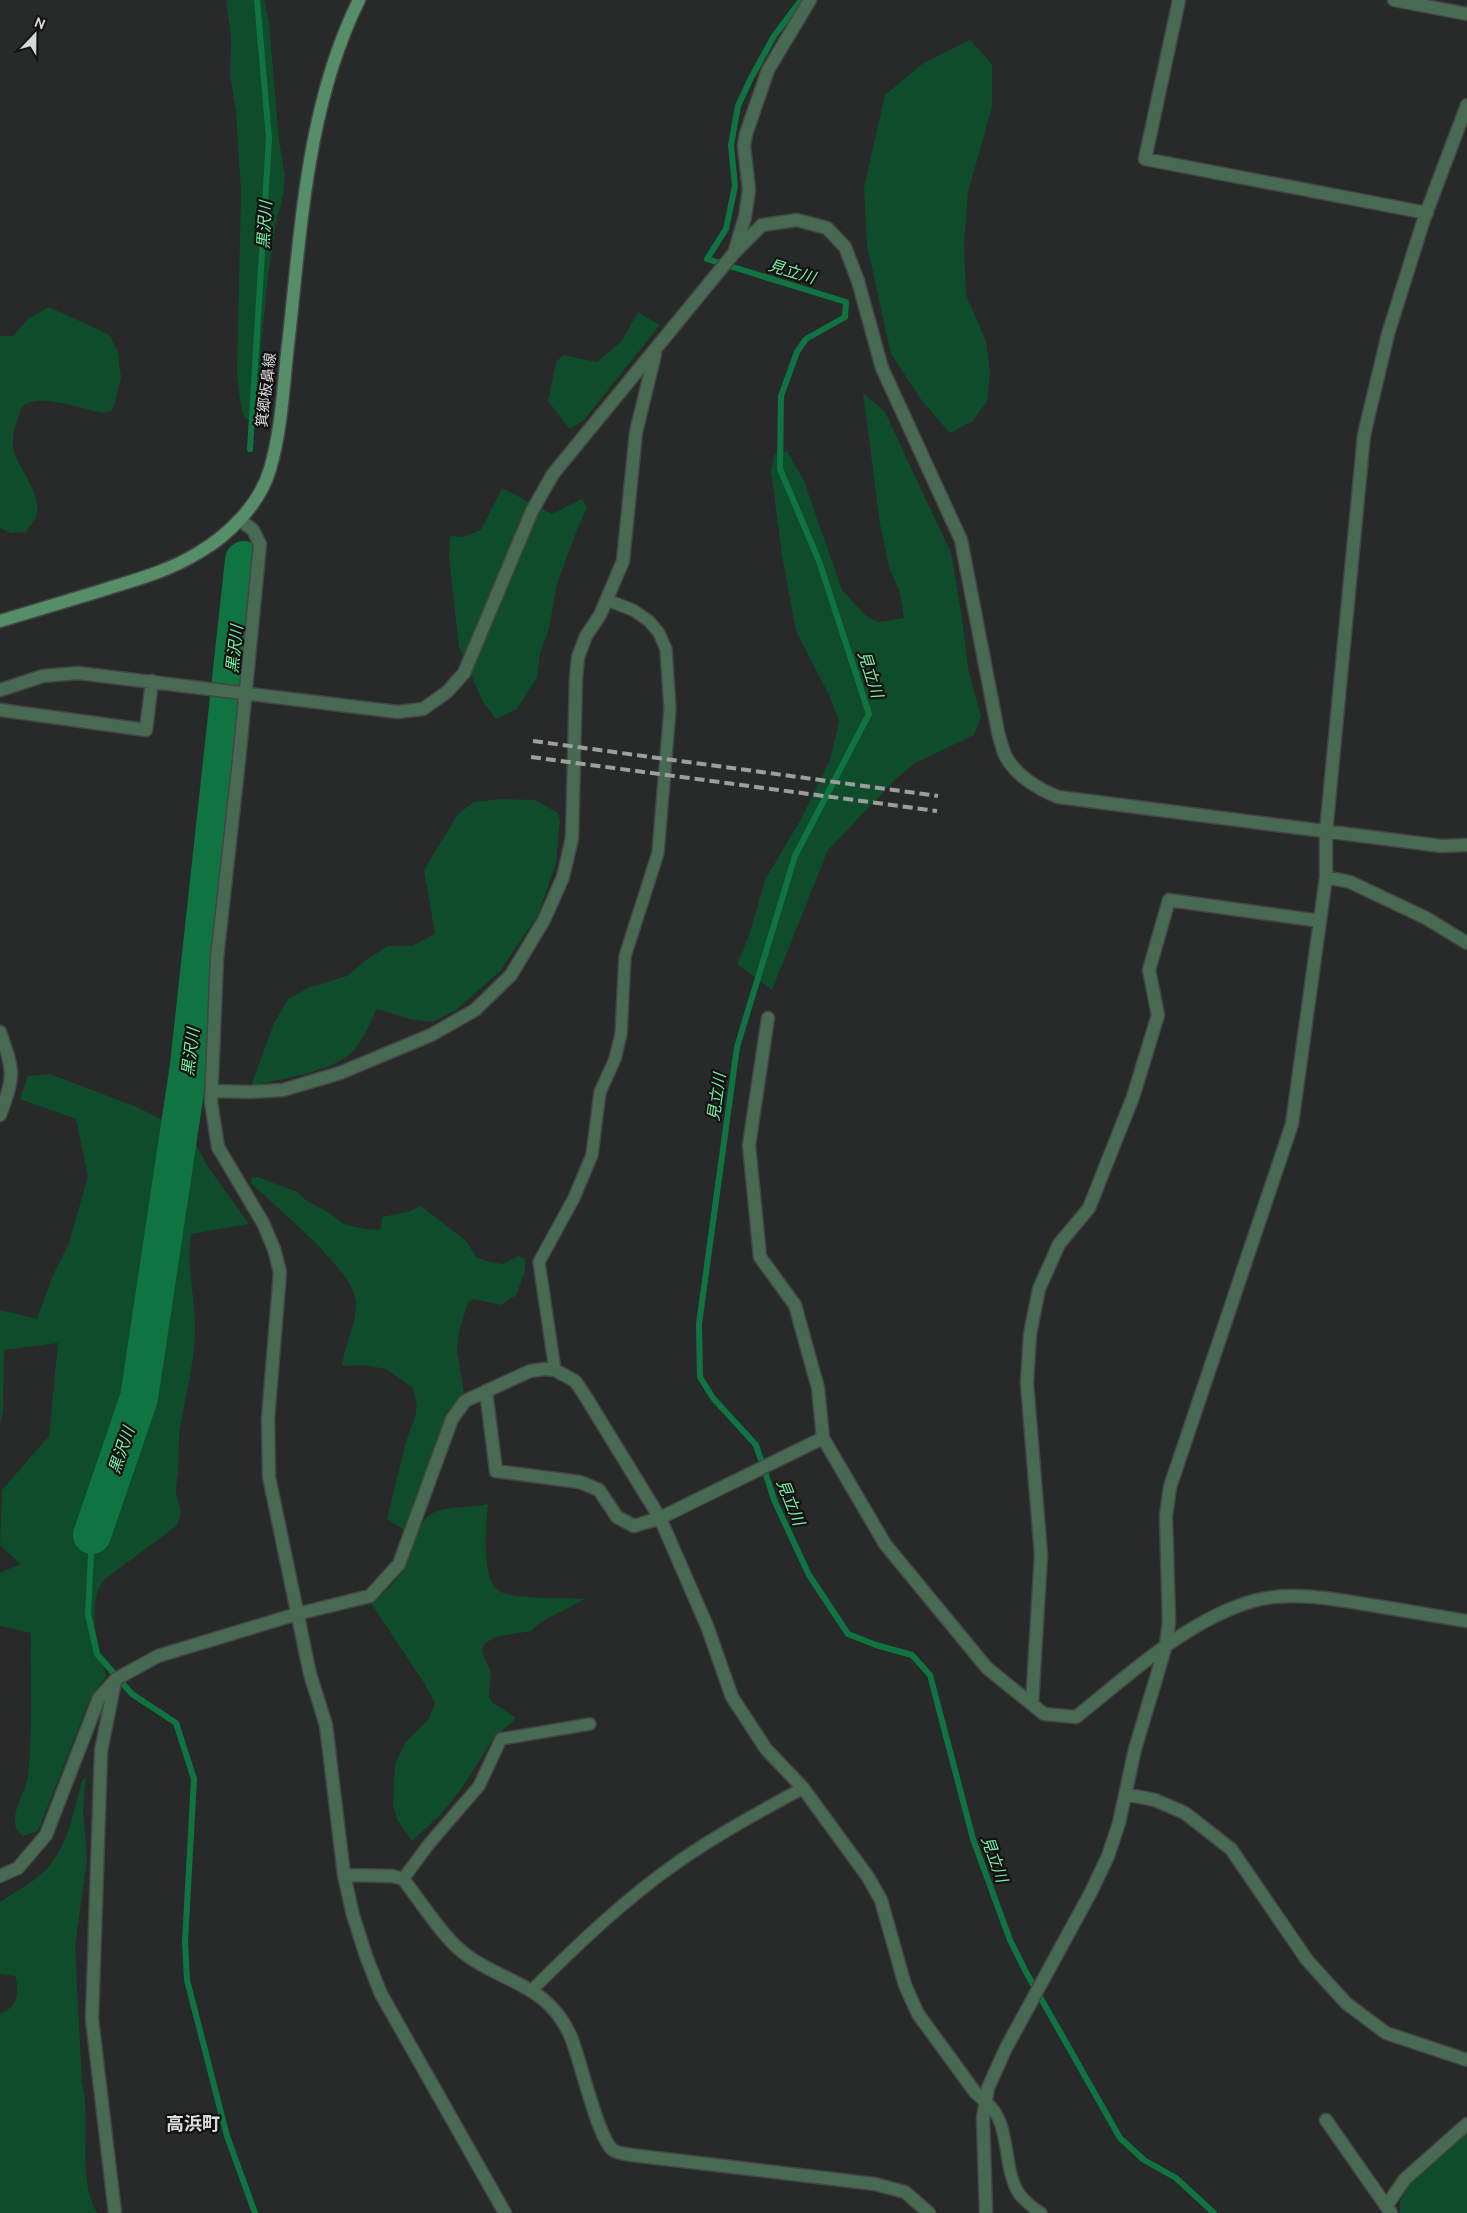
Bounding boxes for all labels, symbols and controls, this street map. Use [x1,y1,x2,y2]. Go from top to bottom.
north arrow [10,10,60,60]
text: N [32,14,48,32]
water label: 黒沢川 [254,199,274,249]
water label: 見立川 [766,255,819,287]
street label: 箕郷板鼻線 [252,352,279,428]
water label: 黒沢川 [223,622,246,674]
water label: 見立川 [855,648,888,702]
water label: 黒沢川 [178,1025,202,1077]
water label: 見立川 [704,1070,729,1122]
water label: 黒沢川 [105,1422,138,1476]
water label: 見立川 [774,1476,809,1529]
water label: 見立川 [978,1833,1012,1887]
district label: 高浜町 [166,2113,220,2133]

